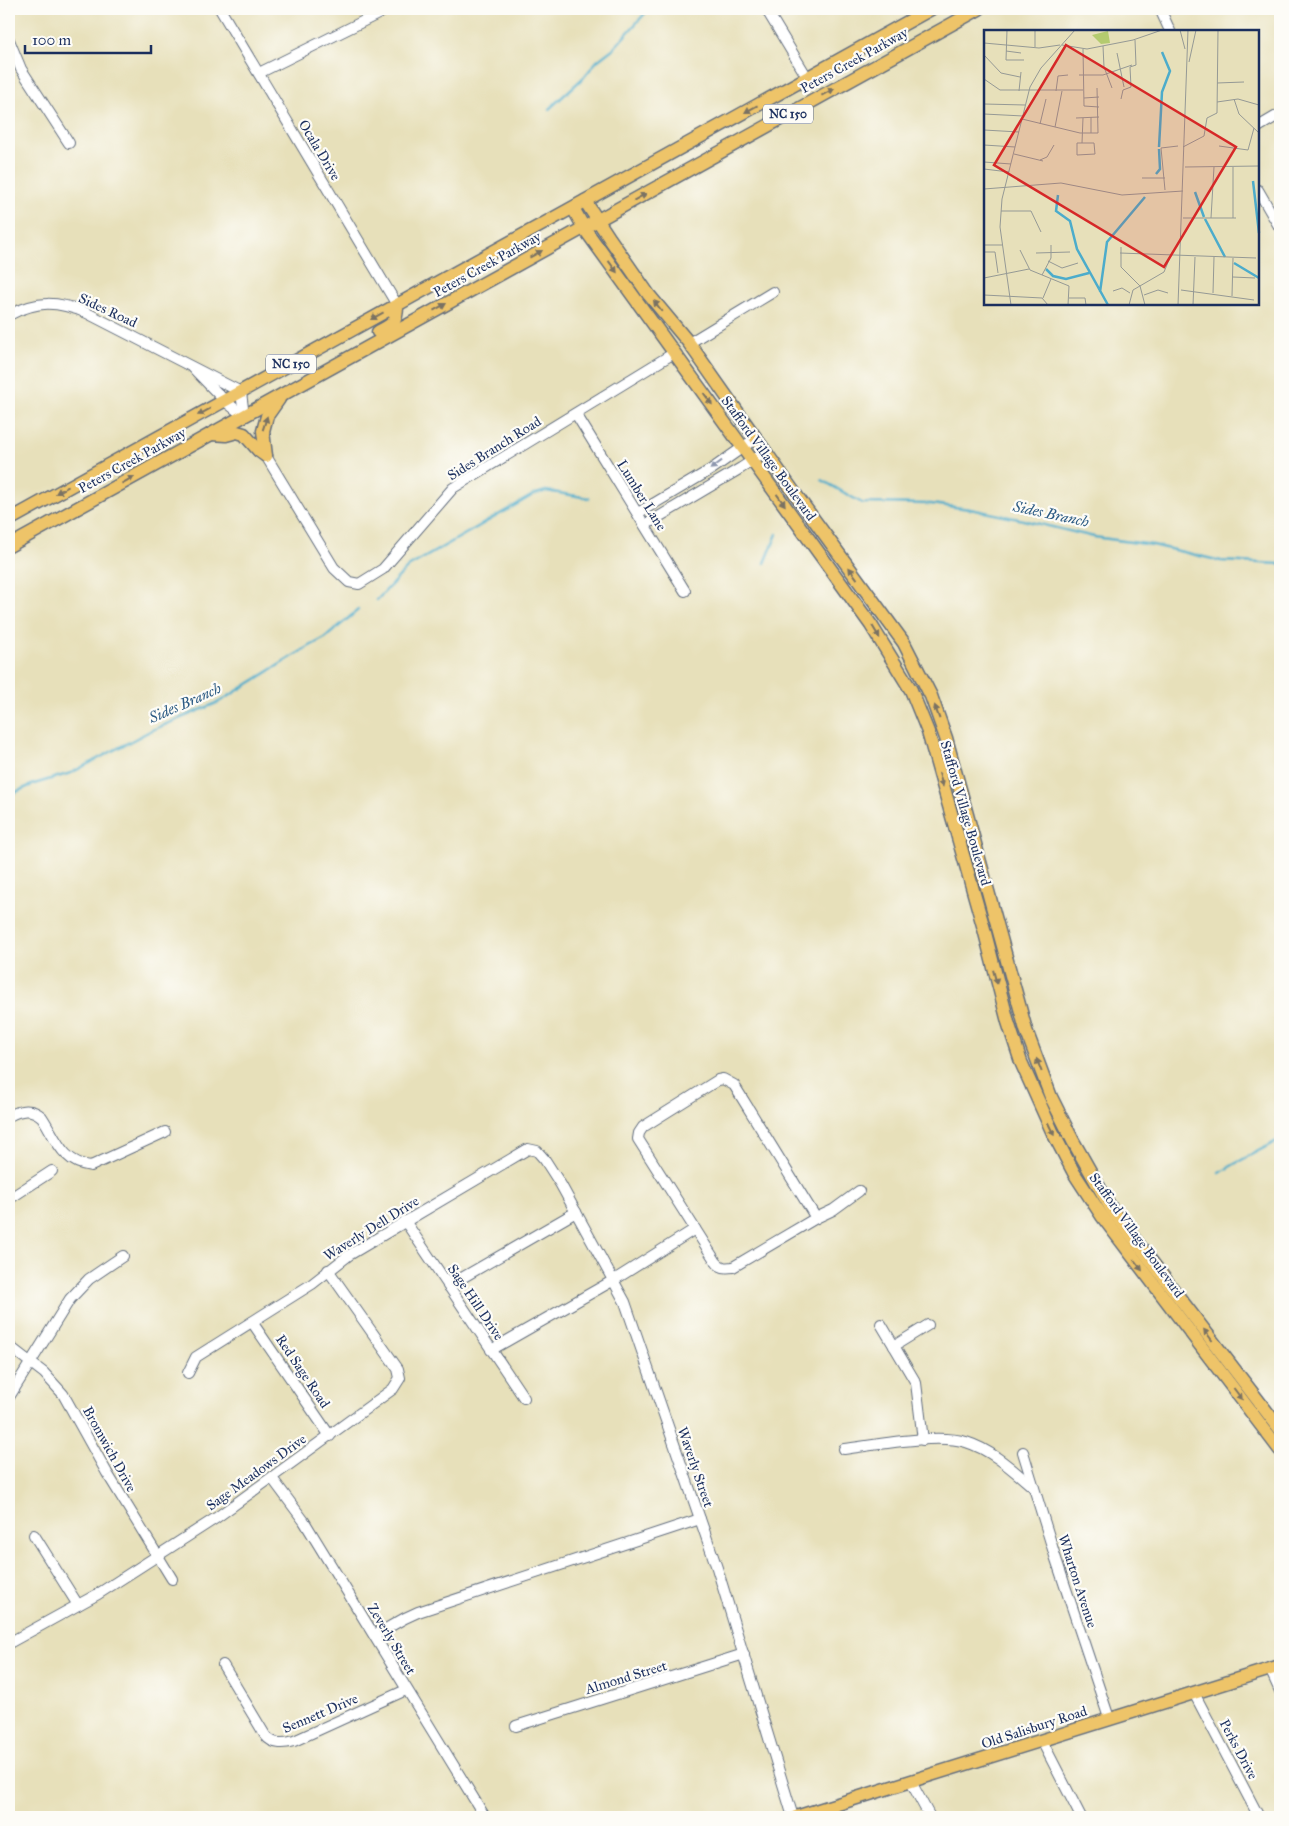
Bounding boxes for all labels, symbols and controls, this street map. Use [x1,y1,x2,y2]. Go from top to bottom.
scale bar [25,22,151,54]
street label: Peters Creek Parkway [798,24,911,97]
inset map [984,30,1259,305]
text: 100 m [32,31,72,49]
one-way arrow [821,88,835,96]
one-way arrow [744,104,757,113]
road number: NC 150 [763,105,813,124]
street label: Ocala Drive [295,117,344,184]
one-way arrow [633,192,647,201]
street label: Peters Creek Parkway [431,228,544,301]
one-way arrow [529,250,543,259]
one-way arrow [608,260,618,274]
street label: Sides Road [76,290,140,331]
one-way arrow [653,299,664,312]
one-way arrow [433,303,447,312]
one-way arrow [370,312,384,321]
road number: NC 150 [266,354,316,374]
one-way arrow [703,392,713,406]
street label: Stafford Village Boulevard [718,393,820,524]
one-way arrow [197,408,211,416]
street label: Sides Branch Road [444,413,544,484]
one-way arrow [262,415,270,430]
street label: Peters Creek Parkway [76,424,189,497]
street label: Lumber Lane [613,457,670,534]
one-way arrow [709,460,723,470]
one-way arrow [121,476,135,484]
one-way arrow [55,486,68,495]
one-way arrow [776,493,786,507]
water label: Sides Branch [1010,497,1091,531]
one-way arrow [848,566,858,580]
one-way arrow [871,626,880,639]
water label: Sides Branch [145,679,224,727]
one-way arrow [933,704,940,719]
street label: Stafford Village Boulevard [937,739,994,888]
one-way arrow [937,772,945,787]
one-way arrow [991,969,999,984]
one-way arrow [1034,1058,1042,1072]
one-way arrow [1047,1122,1055,1136]
street label: Stafford Village Boulevard [1086,1170,1188,1301]
street label: Waverly Dell Drive [321,1192,422,1264]
one-way arrow [1133,1259,1144,1272]
street label: Sage Hill Drive [444,1261,507,1344]
one-way arrow [1203,1328,1213,1342]
street label: Red Sage Road [272,1331,333,1411]
one-way arrow [1232,1387,1243,1400]
street label: Bromwich Drive [79,1404,140,1495]
street label: Waverly Street [674,1425,717,1510]
street label: Sage Meadows Drive [203,1430,310,1514]
street label: Wharton Avenue [1054,1532,1101,1630]
street label: Zeverly Street [364,1601,419,1678]
street label: Almond Street [582,1657,669,1698]
street label: Sennett Drive [280,1690,361,1737]
street label: Old Salisbury Road [979,1702,1089,1753]
street label: Perks Drive [1216,1716,1262,1782]

